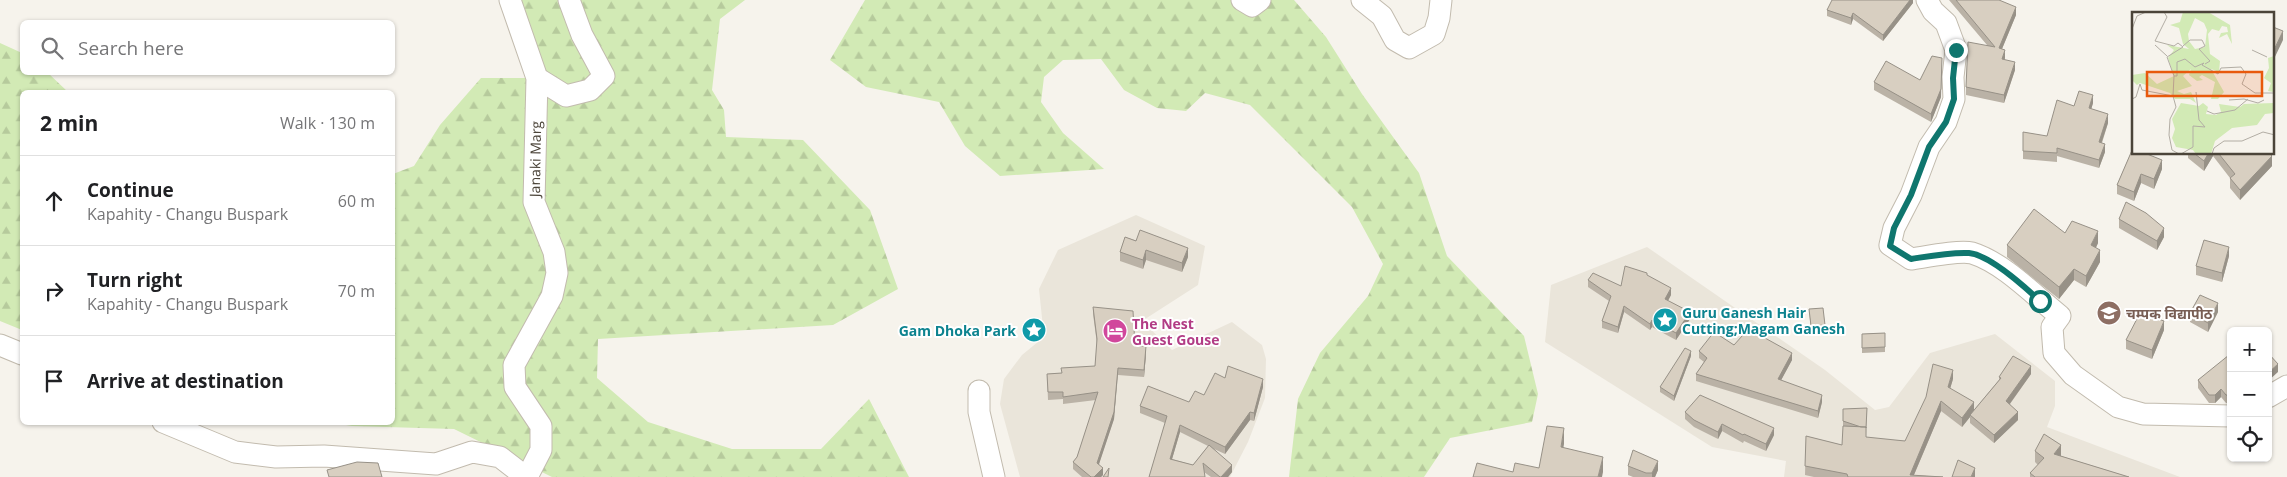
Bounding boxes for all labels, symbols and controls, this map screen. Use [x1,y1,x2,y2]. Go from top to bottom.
inset map [2132,12,2274,155]
search box [20,20,395,75]
icon: search [38,34,66,62]
text: Search here [78,35,184,61]
route end [1945,39,1968,62]
text: 2 min [40,109,98,137]
text: Walk · 130 m [280,112,375,134]
street label: Janaki Marg [525,120,545,199]
text: Continue [87,177,174,203]
icon: ahead [40,187,68,215]
text: 60 m [338,190,375,212]
text: Kapahity - Changu Buspark [87,203,288,225]
text: Turn right [87,267,182,293]
icon: right [40,277,68,305]
text: 70 m [338,280,375,302]
route start [2029,290,2052,313]
text: Kapahity - Changu Buspark [87,293,288,315]
school or university icon: चम्पक विद्यापीठ [2096,300,2122,326]
place label: Guru Ganesh Hair Cutting;Magam Ganesh [1682,303,1845,338]
place label: चम्पक विद्यापीठ [2126,304,2213,323]
place icon: Guru Ganesh Hair Cutting;Magam Ganesh [1652,307,1678,333]
place label: The Nest Guest Gouse [1132,314,1220,349]
place icon: Gam Dhoka Park [1021,317,1047,343]
hotel icon: The Nest Guest Gouse [1102,318,1128,344]
place label: Gam Dhoka Park [899,321,1016,340]
map controls [2227,327,2272,462]
button: + [2227,327,2272,372]
icon: arrive [40,367,68,395]
text: Arrive at destination [87,368,284,394]
button: − [2227,372,2272,417]
button: locate [2227,417,2272,462]

